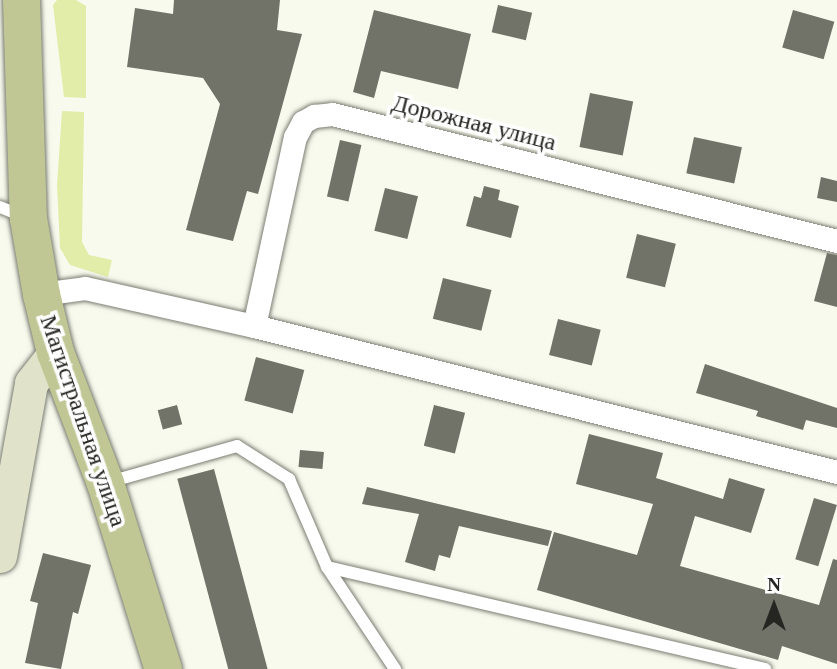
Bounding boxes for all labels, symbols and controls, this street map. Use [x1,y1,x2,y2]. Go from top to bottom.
street label: Дорожная улица [389,89,559,157]
street label: Магистральная улица [33,312,133,530]
north arrow [739,571,809,641]
text: N [767,574,781,595]

